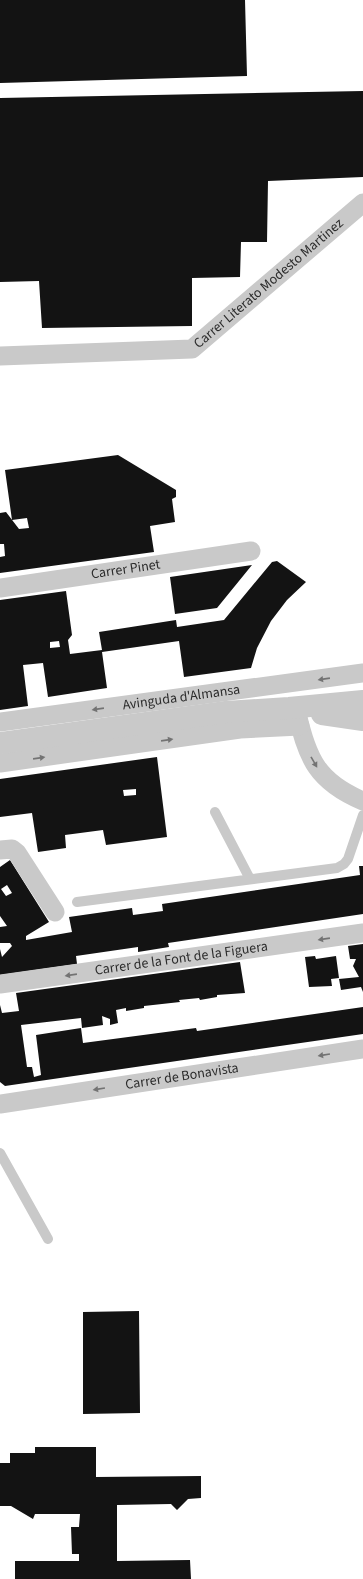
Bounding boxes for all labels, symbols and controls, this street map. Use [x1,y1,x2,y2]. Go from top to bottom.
street label: Carrer Literato Modesto Martinez [189,214,348,353]
street label: Carrer Pinet [90,554,162,584]
one-way arrow [318,676,330,682]
street label: Avinguda d'Almansa [121,680,241,715]
one-way arrow [92,706,104,712]
one-way arrow [161,737,173,743]
one-way arrow [33,755,45,761]
one-way arrow [310,756,317,768]
one-way arrow [318,936,330,942]
street label: Carrer de la Font de la Figuera [93,937,269,981]
one-way arrow [65,972,77,978]
one-way arrow [318,1052,331,1058]
street label: Carrer de Bonavista [124,1058,240,1095]
one-way arrow [93,1086,105,1092]

